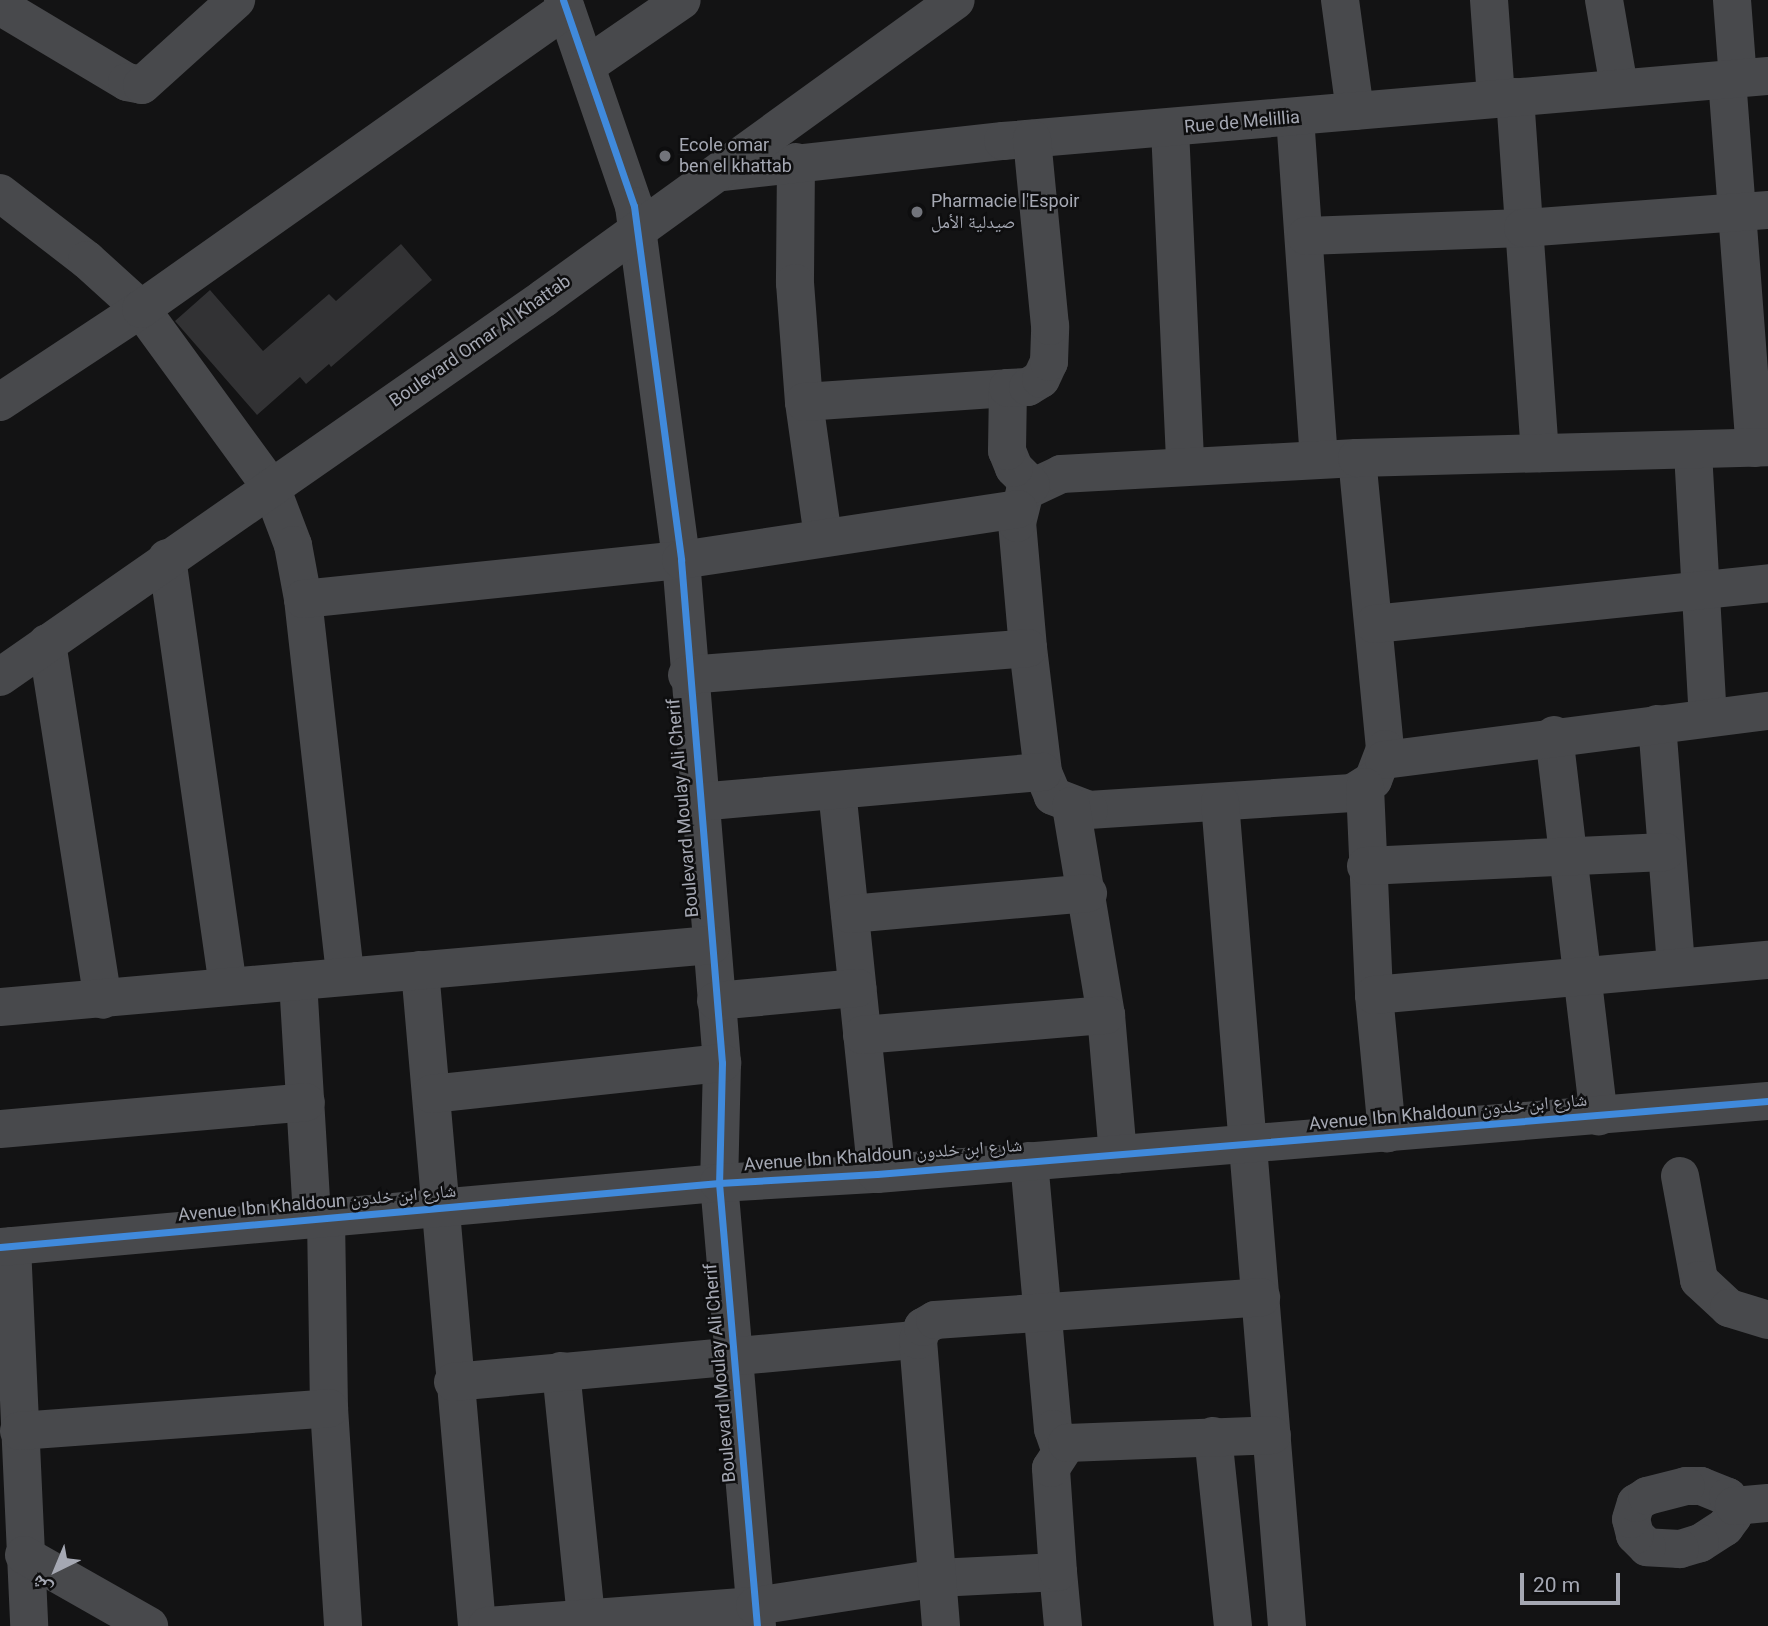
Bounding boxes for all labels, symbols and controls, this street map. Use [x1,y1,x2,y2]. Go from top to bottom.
street label: Rue de Melillia [1183,106,1301,138]
place label: Ecole omar ben el khattab [679,135,792,178]
marker: Ecole omar ben el khattab [657,148,673,164]
place label: Pharmacie l'Espoir صيدلية الأمل [931,191,1079,234]
marker: Pharmacie l'Espoir صيدلية الأمل [909,204,925,220]
street label: Boulevard Omar Al Khattab [385,270,575,412]
street label: Boulevard Moulay Ali Cherif [663,698,703,918]
street label: Avenue Ibn Khaldoun شارع ابن خلدون [1308,1089,1588,1135]
street label: Avenue Ibn Khaldoun شارع ابن خلدون [743,1134,1023,1176]
street label: Avenue Ibn Khaldoun شارع ابن خلدون [177,1180,457,1226]
street label: Boulevard Moulay Ali Cherif [700,1263,740,1483]
north arrow [21,1535,91,1605]
scale bar [1523,1560,1623,1604]
text: ش [26,1570,57,1601]
text: 20 m [1533,1573,1580,1597]

